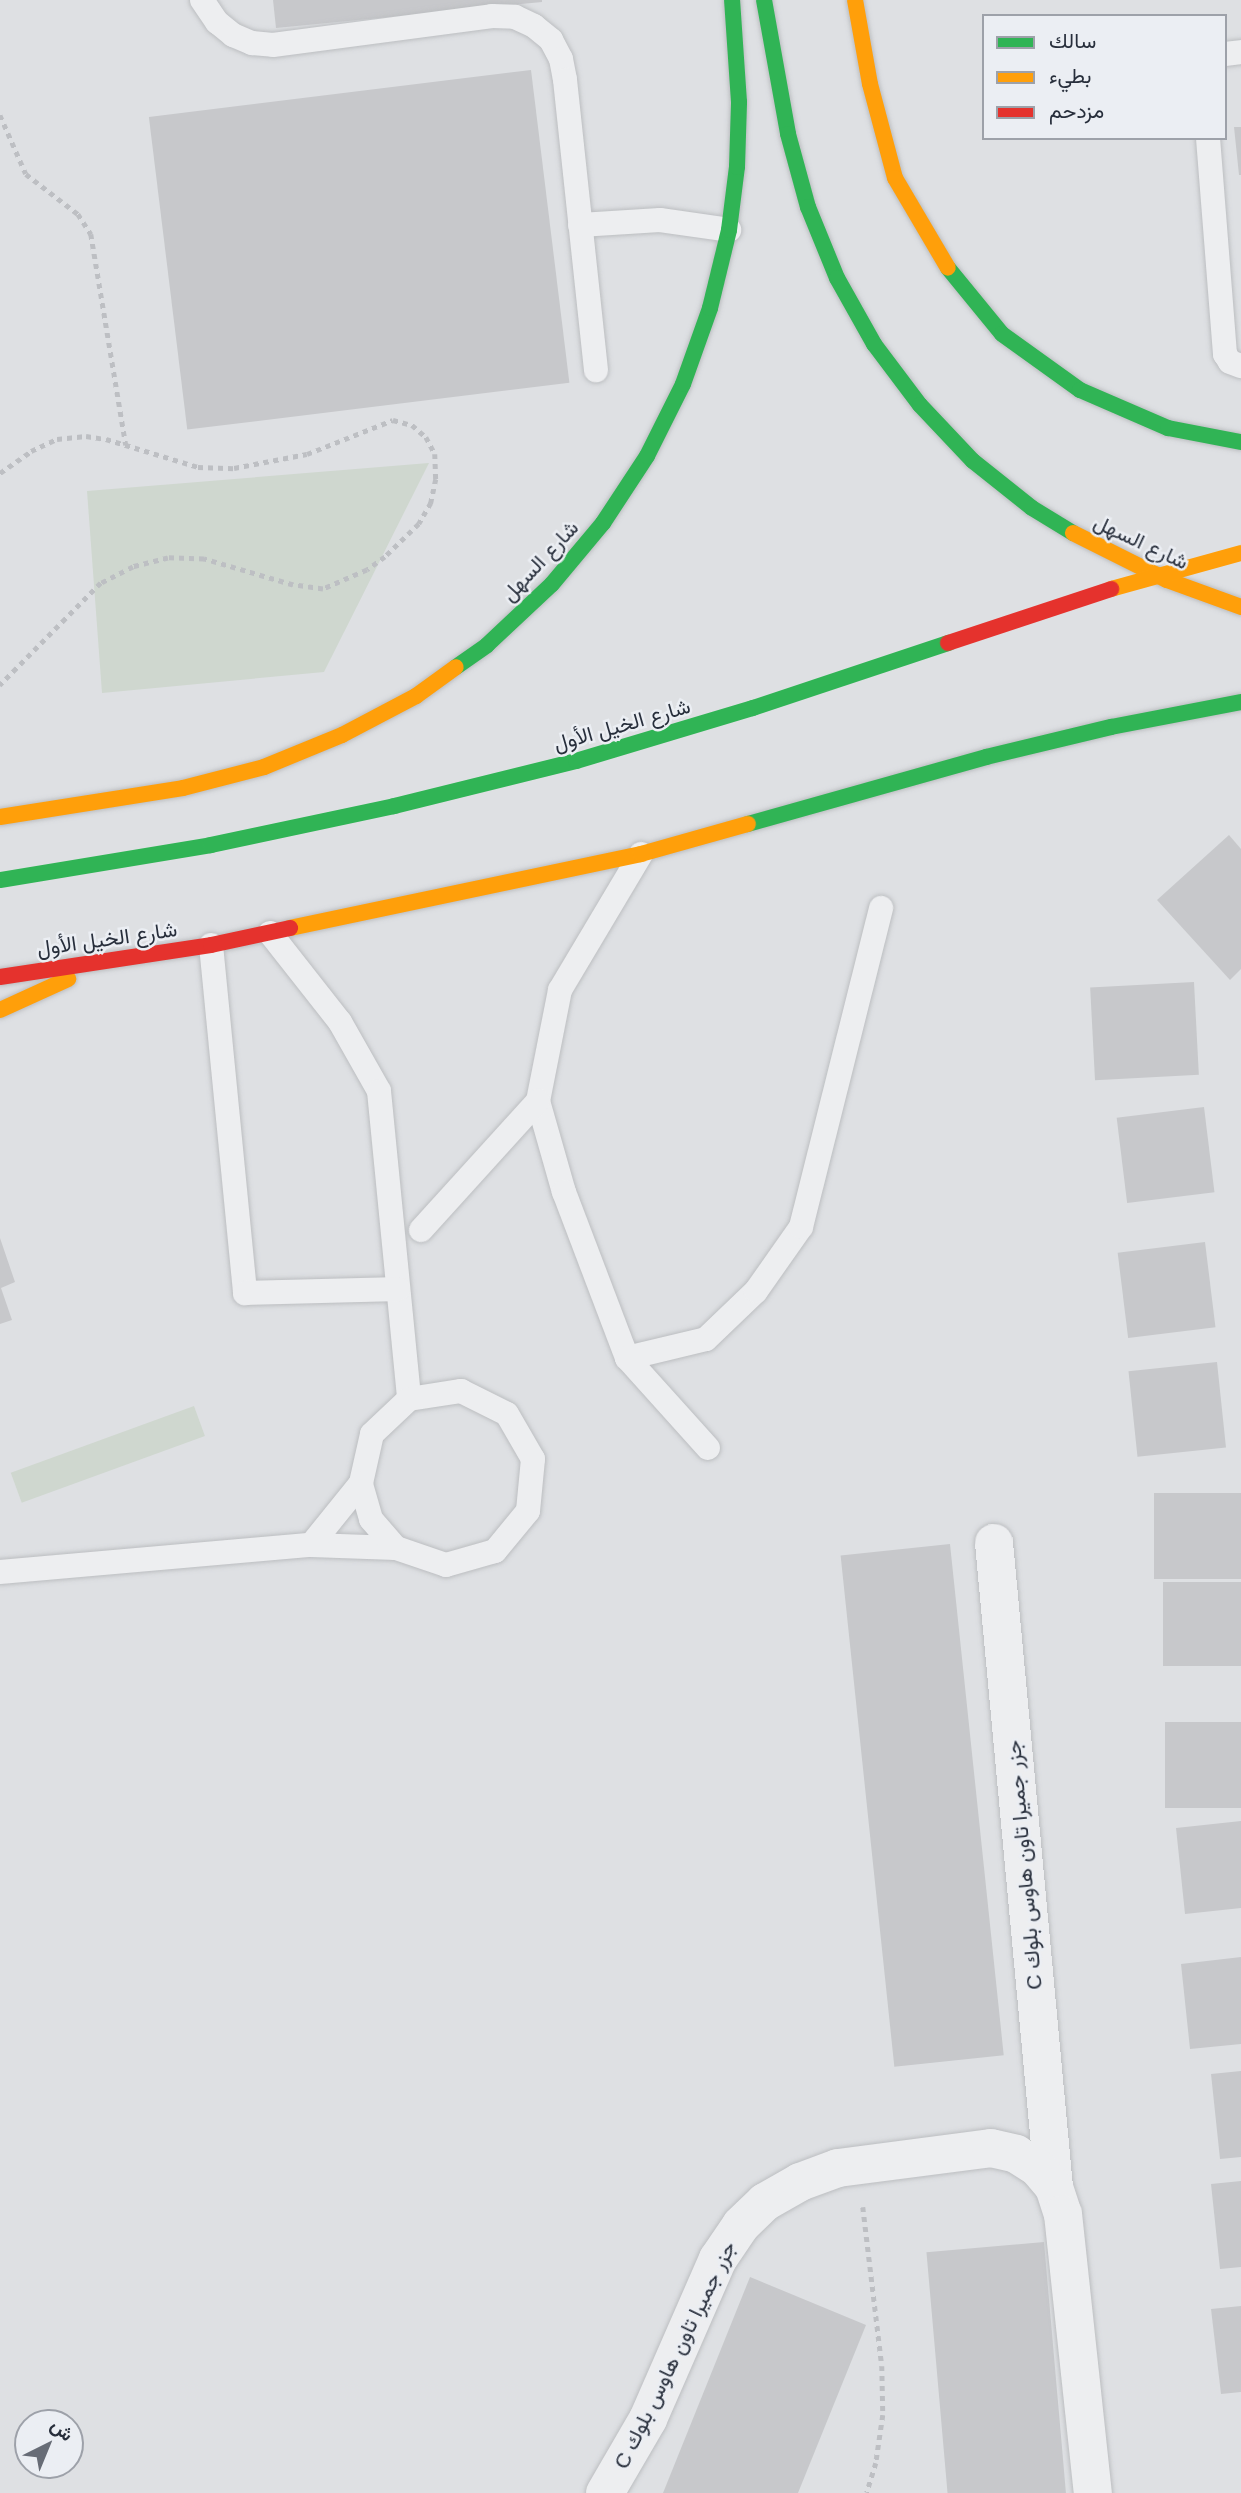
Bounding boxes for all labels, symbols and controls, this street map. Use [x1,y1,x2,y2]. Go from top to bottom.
legend [982,14,1227,140]
text: سالك [1049,29,1096,52]
text: بطيء [1049,64,1092,87]
text: مزدحم [1049,99,1104,122]
street label: شارع السهل [1090,509,1192,575]
street label: شارع السهل [496,515,584,607]
street label: شارع الخيل الأول [551,693,693,757]
street label: شارع الخيل الأول [35,917,179,961]
street label: C جزر جميرا تاون هاوس بلوك [1001,1739,1047,1991]
street label: C جزر جميرا تاون هاوس بلوك [609,2237,741,2473]
north arrow [14,2409,84,2479]
text: ش [47,2414,78,2445]

